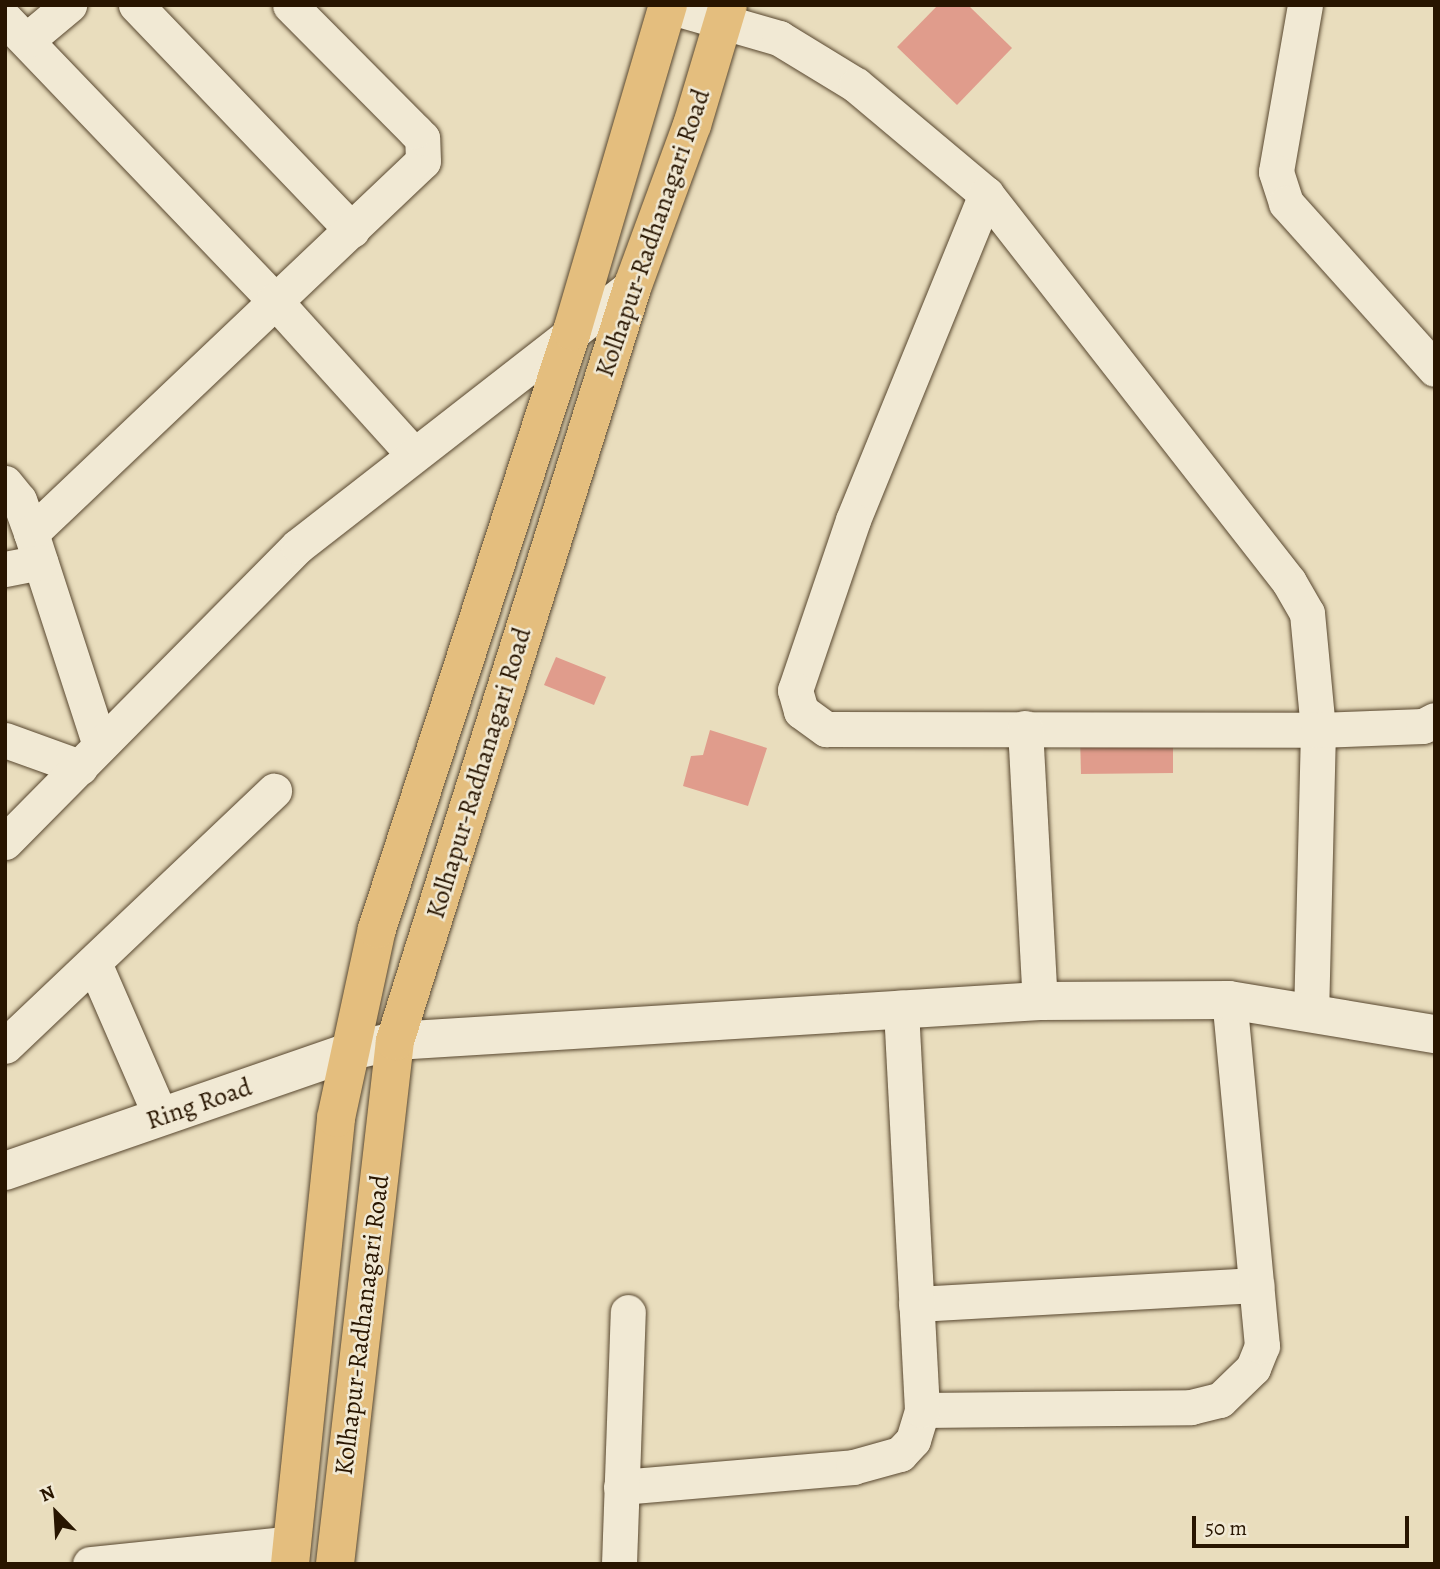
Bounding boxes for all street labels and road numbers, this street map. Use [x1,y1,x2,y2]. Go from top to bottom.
street label: Kolhapur-Radhanagari Road [589,85,717,381]
street label: Kolhapur-Radhanagari Road [420,624,538,922]
street label: Ring Road [142,1071,256,1137]
street label: Kolhapur-Radhanagari Road [328,1173,396,1477]

